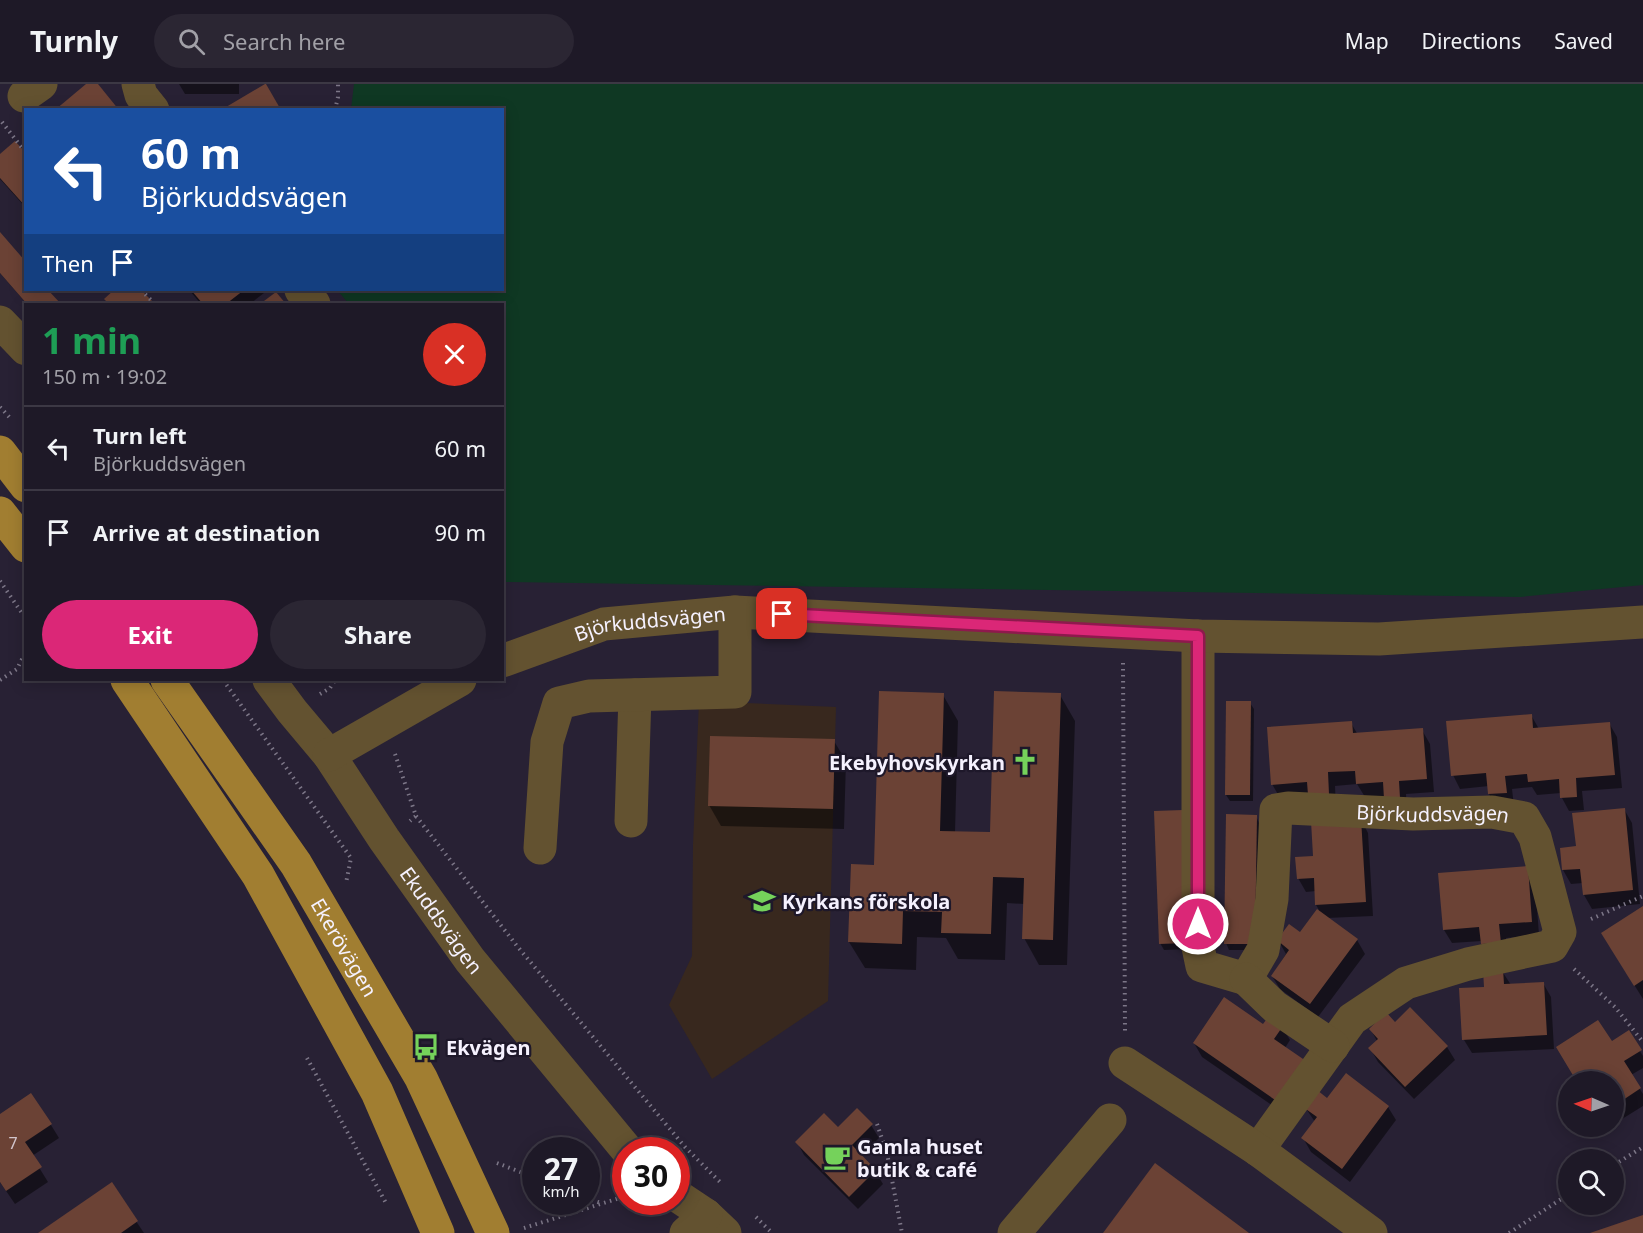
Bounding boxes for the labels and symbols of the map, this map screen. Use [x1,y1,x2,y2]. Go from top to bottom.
pin [756,588,807,639]
street label: Björkuddsvägen [570,599,727,647]
church icon: Ekebyhovskyrkan [1010,747,1040,777]
place label: Ekebyhovskyrkan [829,749,1005,776]
street label: Björkuddsvägen [1356,798,1512,828]
street label: Ekuddsvägen [394,861,489,979]
school or university icon: Kyrkans förskola [747,886,777,916]
place label: Kyrkans förskola [782,888,950,915]
position arrow [1166,892,1230,956]
street label: Ekerövägen [305,893,384,1001]
bus stop icon: Ekvägen [411,1032,441,1062]
place label: Ekvägen [446,1034,531,1061]
north arrow [1558,1071,1624,1137]
house number: 7 [8,1132,18,1154]
place label: Gamla huset butik & café [857,1133,983,1183]
speed limit sign: 30 [612,1137,690,1215]
cafe icon: Gamla huset butik & café [822,1142,852,1172]

